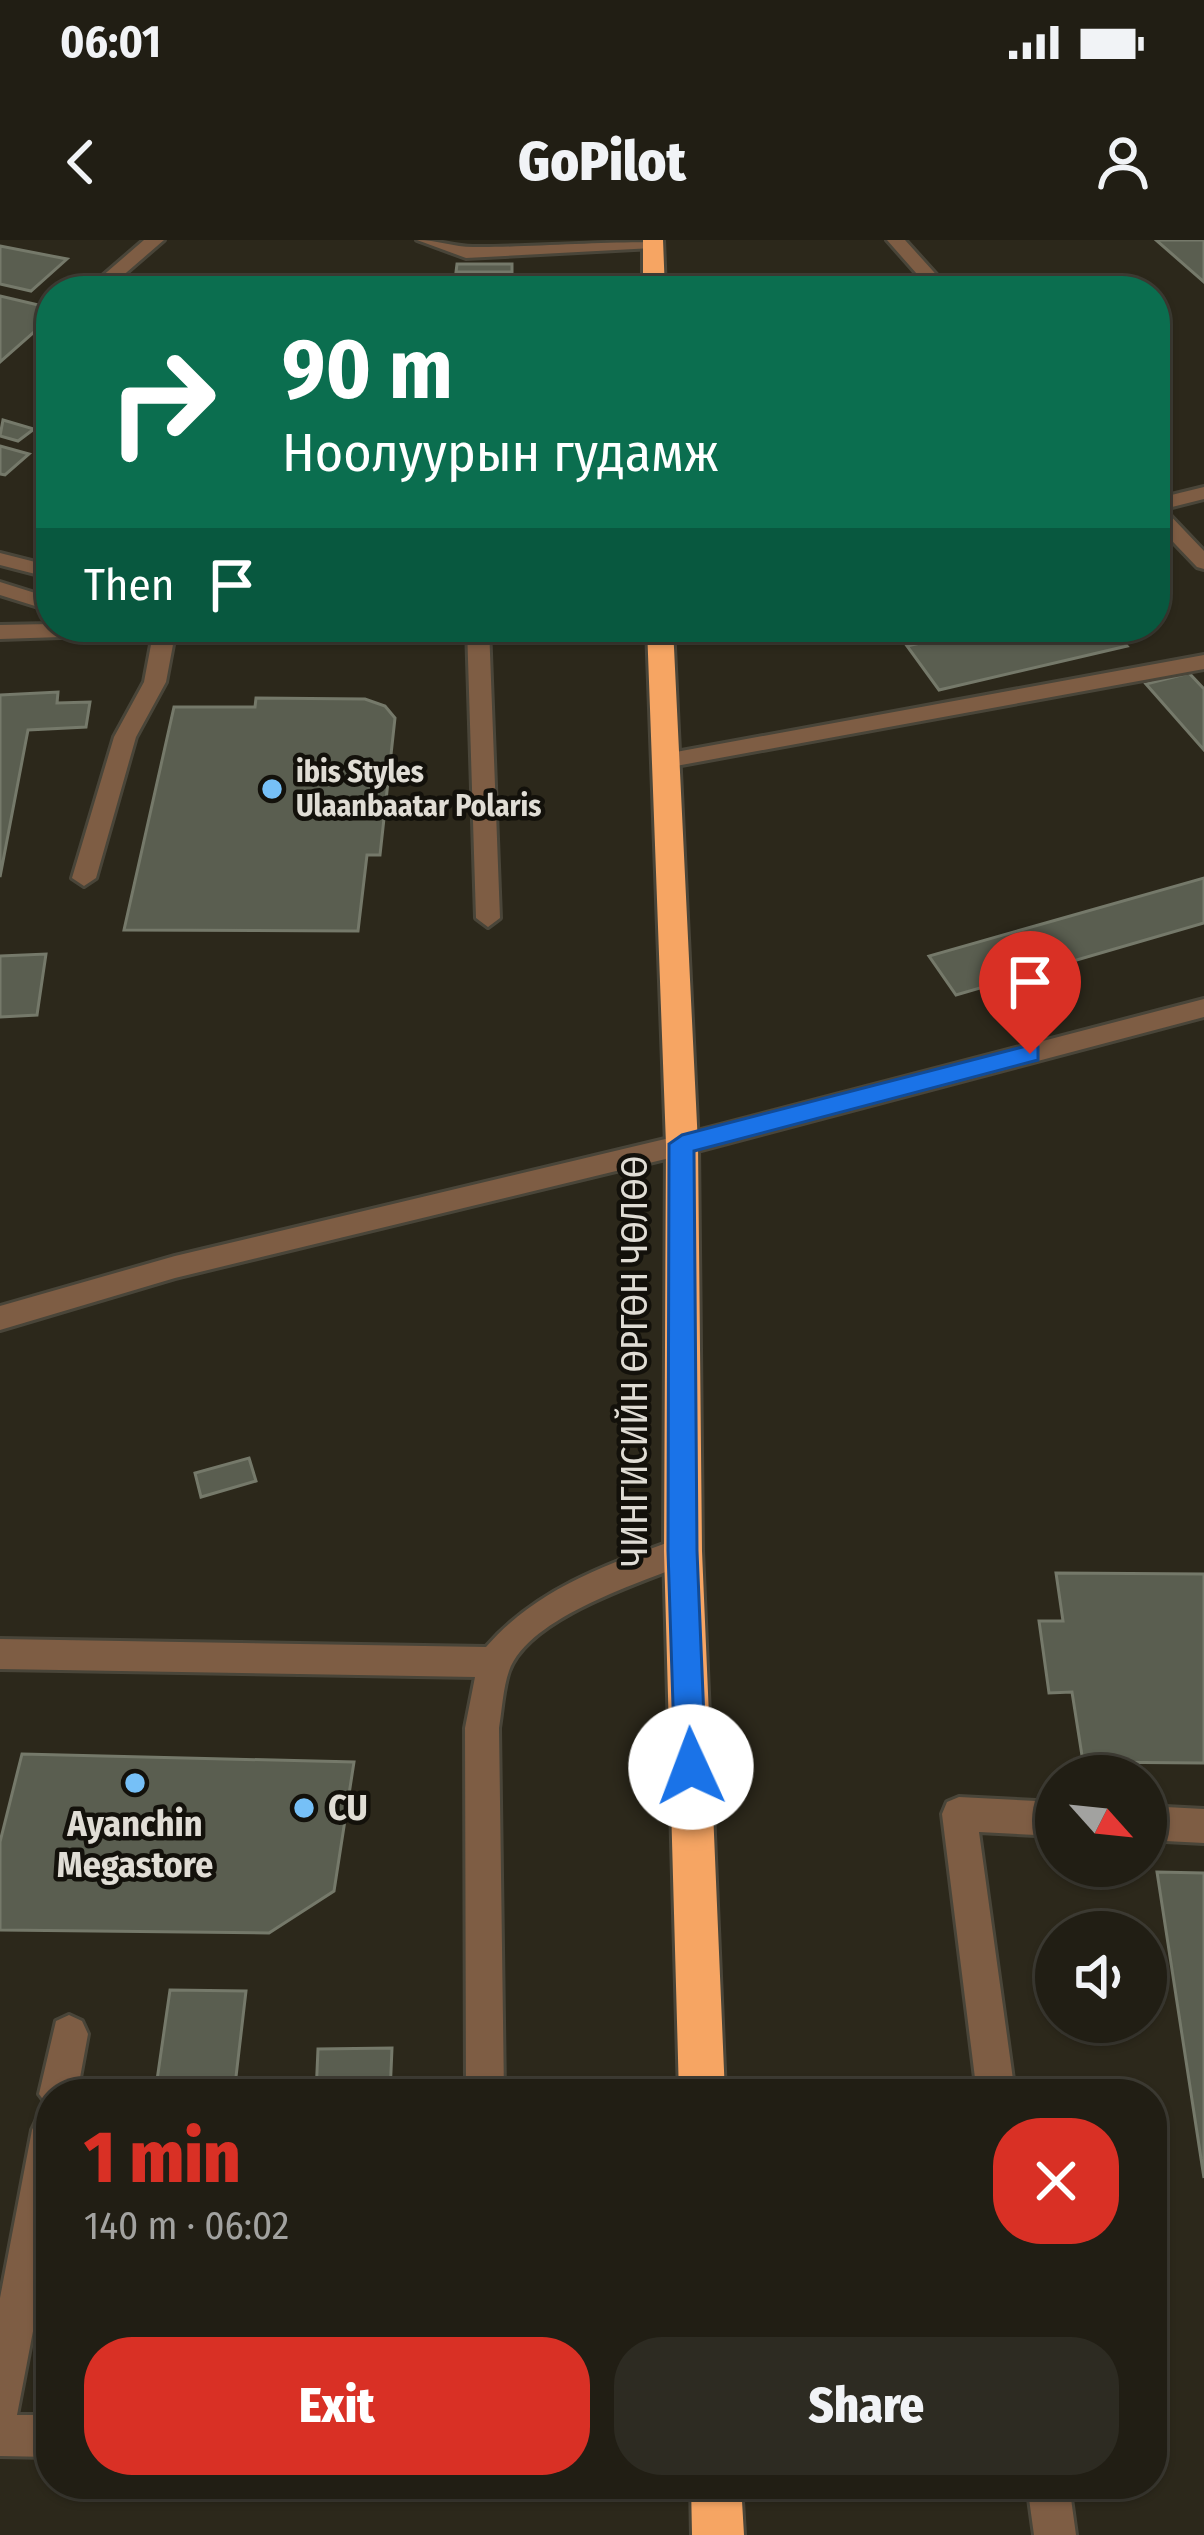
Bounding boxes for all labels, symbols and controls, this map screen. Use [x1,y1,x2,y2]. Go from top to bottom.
text: 06:01 [60,15,161,69]
icon: back [48,129,114,195]
icon: person [1090,129,1156,195]
text: GoPilot [518,130,686,194]
text: 90 m [282,319,453,420]
icon: right [84,324,240,480]
text: Ноолуурын гудамж [282,421,718,485]
icon: arrive [199,552,265,618]
text: Then [84,558,175,612]
place label: ibis Styles Ulaanbaatar Polaris [296,754,541,824]
marker: ibis Styles Ulaanbaatar Polaris [259,776,285,802]
pin [979,931,1081,1054]
icon: arrive [997,949,1063,1015]
street label: ЧИНГИСИЙН ӨРГӨН ЧӨЛӨӨ [613,1156,657,1566]
position arrow [628,1704,754,1830]
north arrow [1035,1755,1167,1887]
map controls [1035,1755,1167,2043]
marker: Ayanchin Megastore [122,1770,148,1796]
place label: CU [328,1786,368,1830]
marker: CU [291,1795,317,1821]
place label: Ayanchin Megastore [57,1802,213,1887]
button: sound [1035,1911,1167,2043]
text: 1 min [84,2115,241,2201]
button: close [993,2118,1119,2244]
text: 140 m · 06:02 [84,2203,289,2249]
button: Exit [84,2337,590,2475]
button: Share [614,2337,1119,2475]

